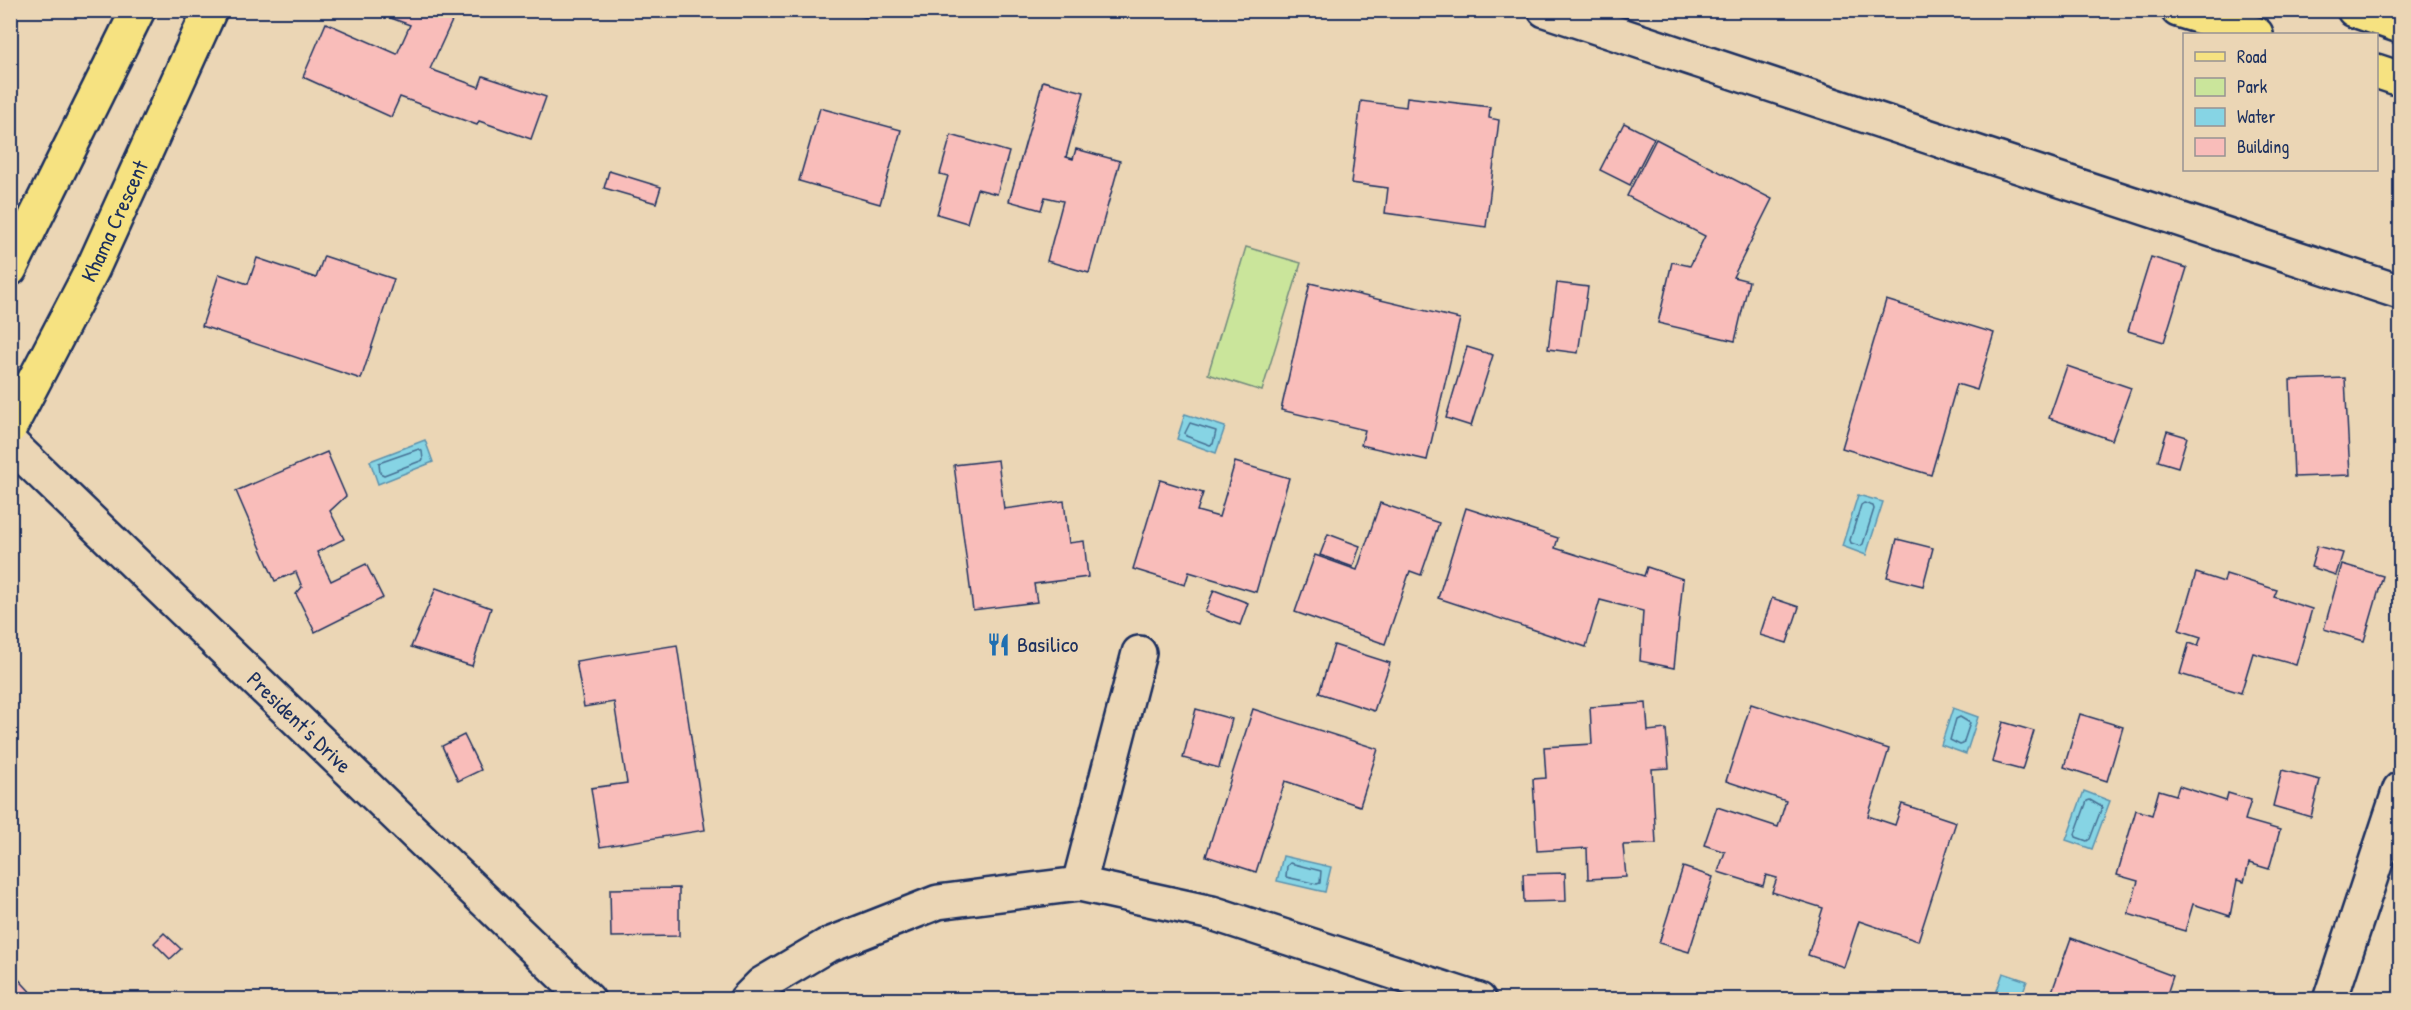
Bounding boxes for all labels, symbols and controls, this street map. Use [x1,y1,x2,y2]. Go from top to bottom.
legend [2183,33,2378,171]
text: Road [2237,44,2267,69]
text: Park [2237,74,2268,99]
text: Water [2237,104,2275,129]
text: Building [2237,134,2289,159]
street label: Khama Crescent [73,155,155,287]
place label: Basilico [1017,629,1078,659]
restaurant icon: Basilico [986,631,1012,657]
street label: President's Drive [241,664,359,780]

